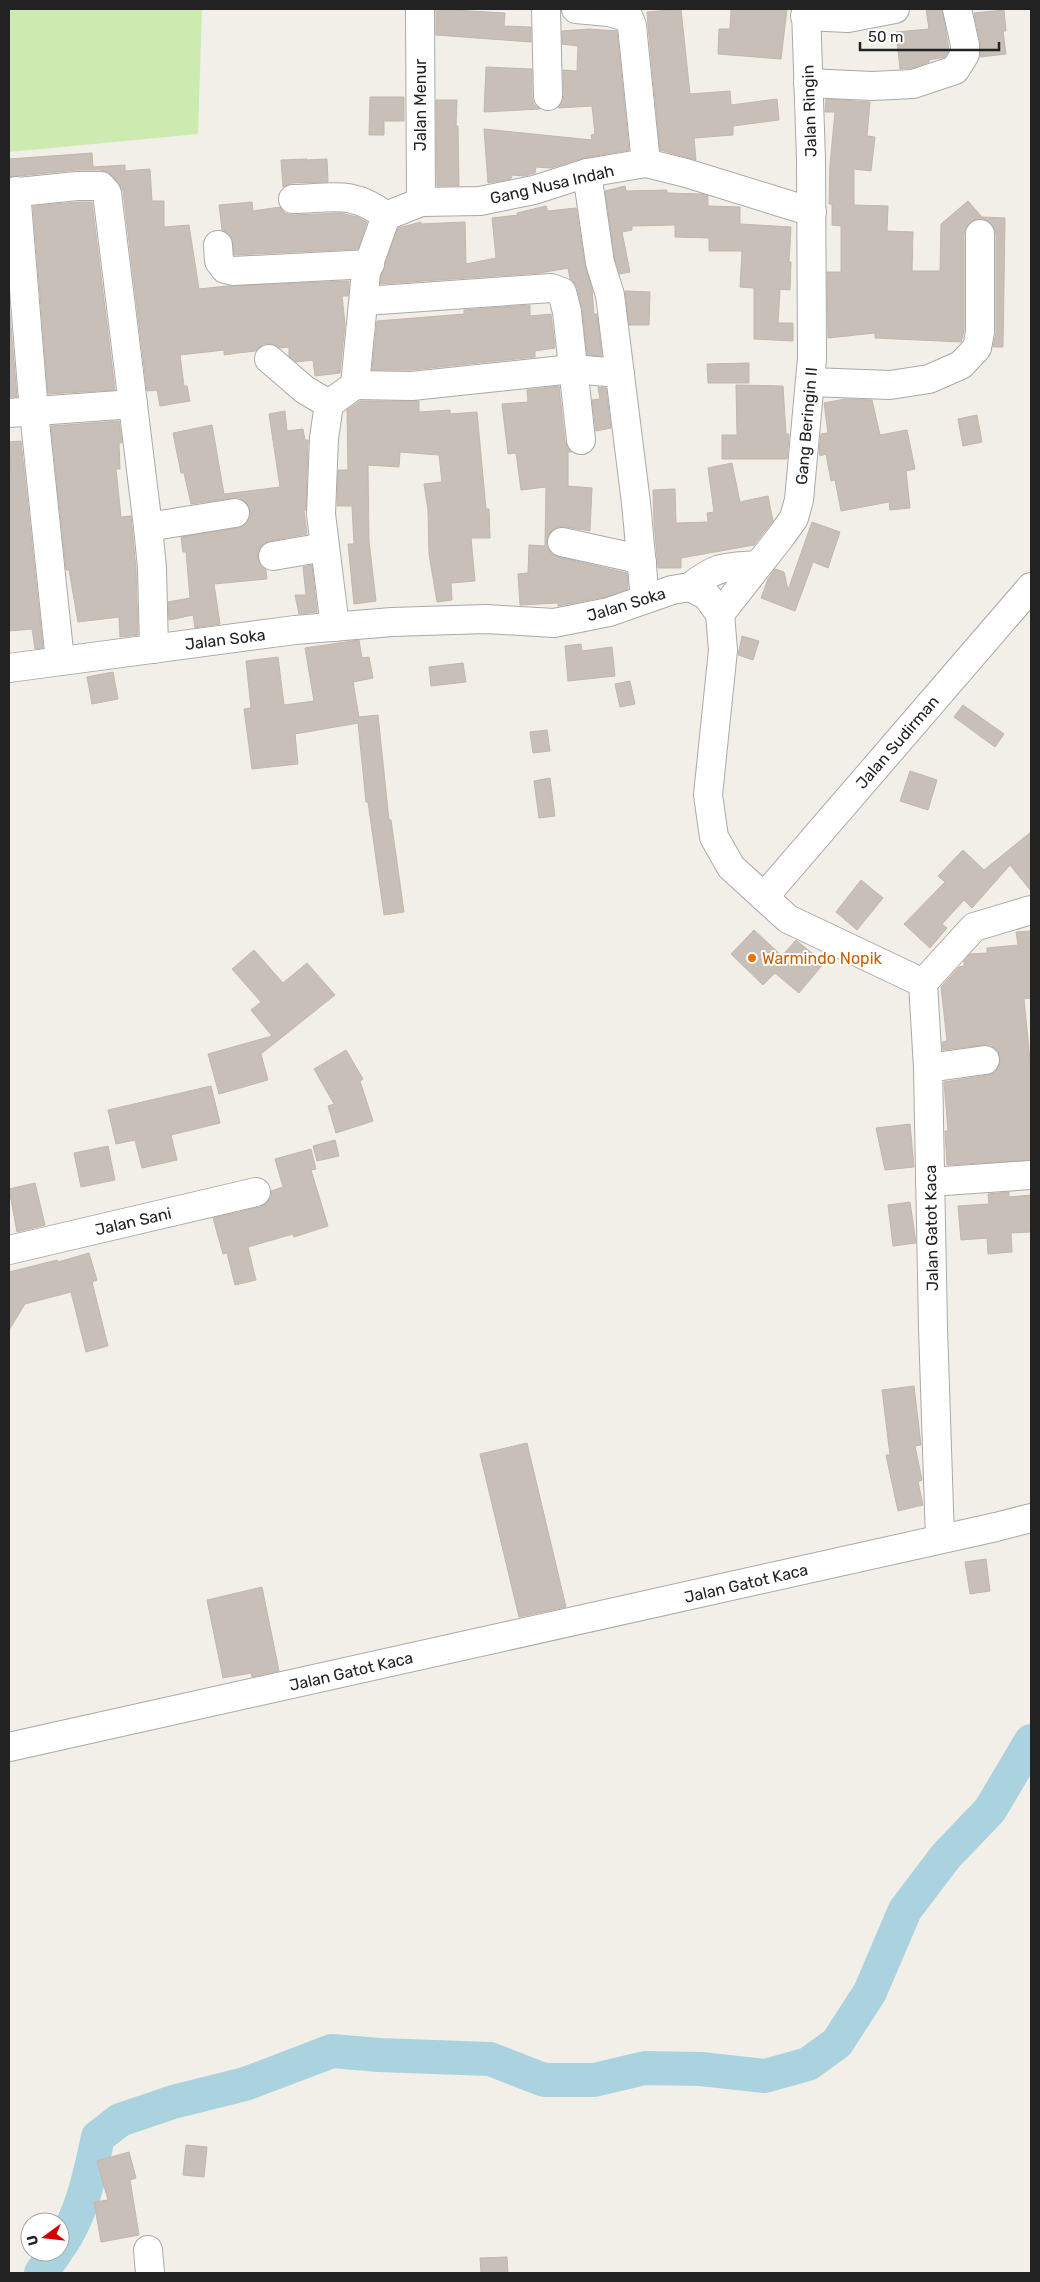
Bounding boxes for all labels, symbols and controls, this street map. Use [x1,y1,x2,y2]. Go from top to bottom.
scale bar [860,20,999,52]
text: 50 m [868,28,903,46]
street label: Jalan Menur [411,59,430,151]
street label: Jalan Ringin [798,64,821,157]
street label: Gang Nusa Indah [488,161,616,208]
street label: Gang Beringin II [792,366,821,486]
street label: Jalan Soka [584,584,668,625]
street label: Jalan Soka [184,625,267,654]
street label: Jalan Sudirman [852,692,943,793]
place label: Warmindo Nopik [762,949,883,968]
marker: Warmindo Nopik [746,952,758,964]
street label: Jalan Gatot Kaca [921,1165,942,1291]
street label: Jalan Sani [93,1204,173,1239]
street label: Jalan Gatot Kaca [682,1560,810,1607]
street label: Jalan Gatot Kaca [287,1648,415,1695]
north arrow [20,2212,70,2262]
text: U [23,2233,42,2247]

